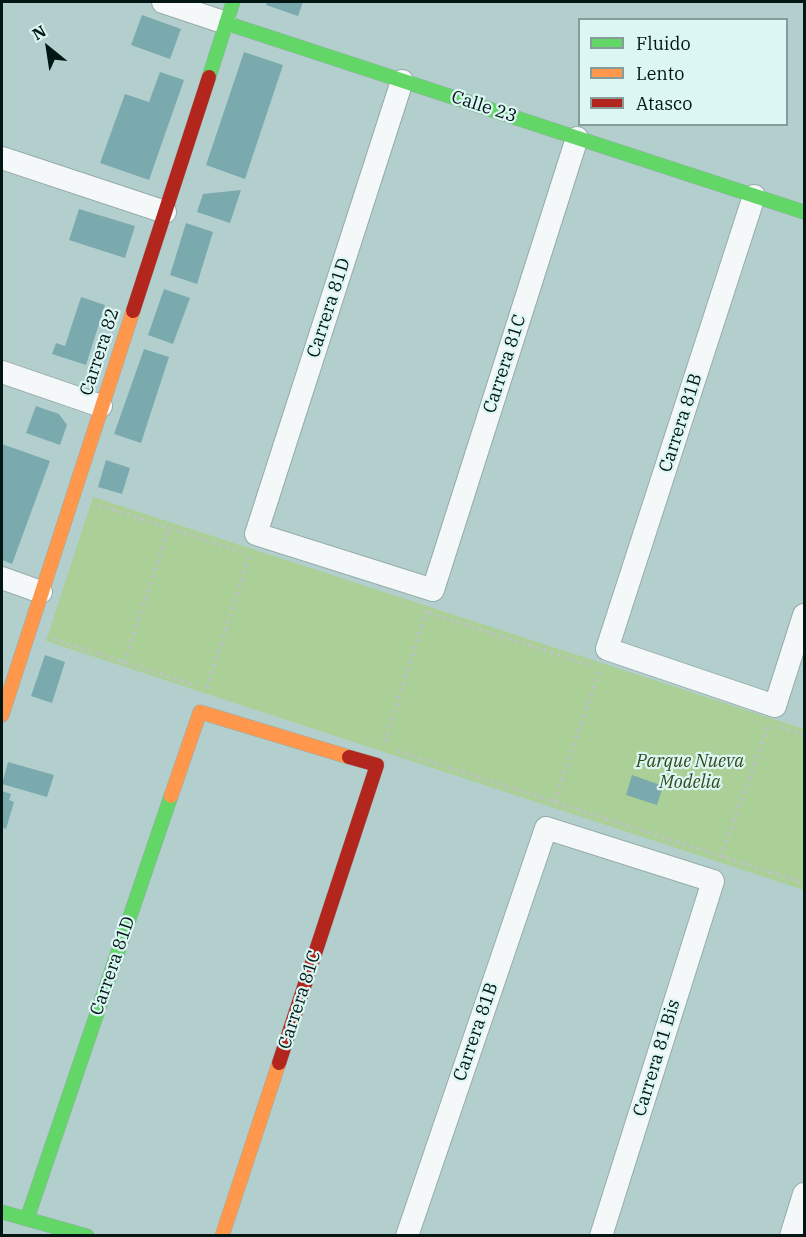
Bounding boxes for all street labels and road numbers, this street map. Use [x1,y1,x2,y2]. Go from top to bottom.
street label: Calle 23 [449,86,519,128]
street label: Carrera 81D [303,256,355,360]
street label: Carrera 82 [76,306,124,398]
street label: Carrera 81C [479,312,531,416]
street label: Carrera 81B [655,371,707,475]
street label: Carrera 81D [86,914,140,1018]
street label: Carrera 81C [274,948,326,1052]
street label: Carrera 81B [449,980,503,1084]
street label: Carrera 81 Bis [629,997,685,1119]

